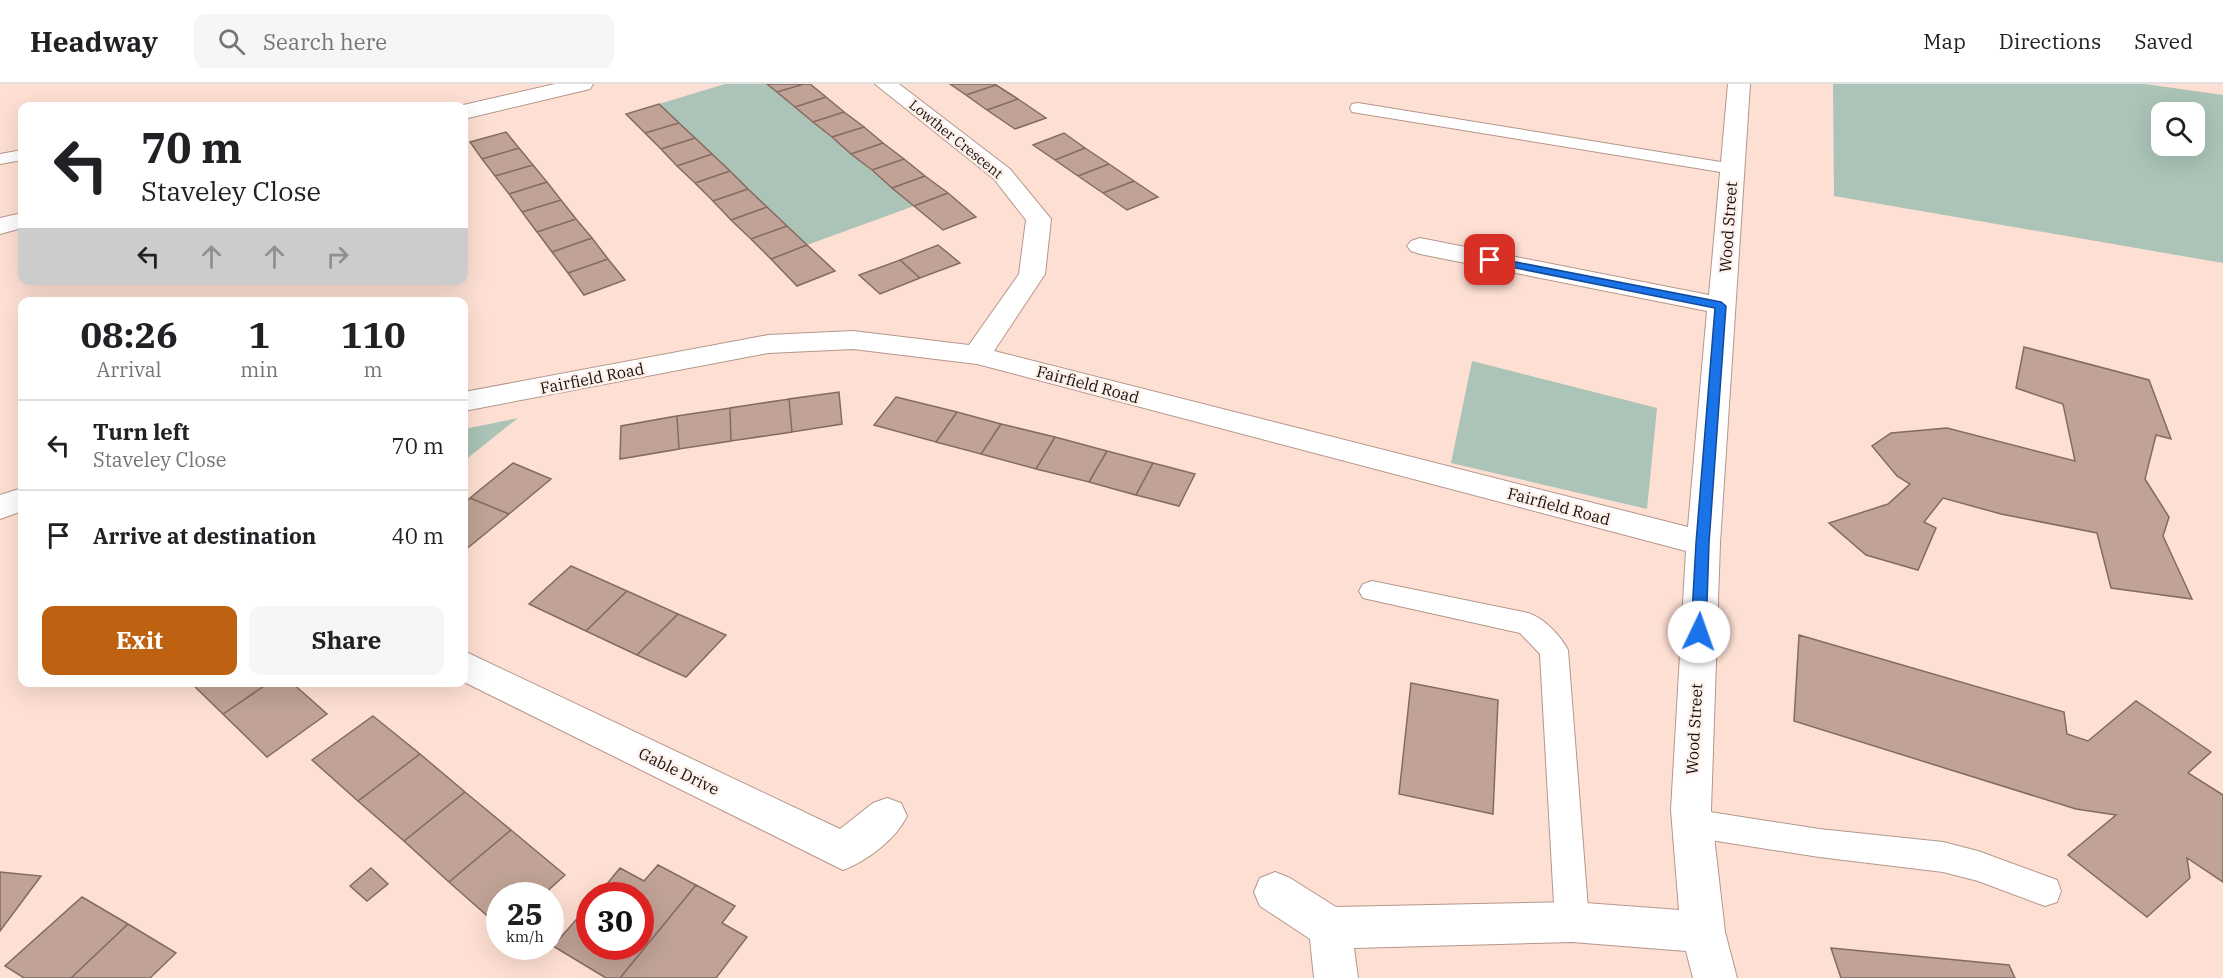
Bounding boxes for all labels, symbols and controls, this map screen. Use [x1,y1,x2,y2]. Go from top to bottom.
search box [194,14,614,68]
text: Headway [30,23,158,60]
icon: search [215,25,248,58]
text: Search here [263,27,387,56]
text: Map [1923,27,1966,55]
text: Directions [1999,27,2101,55]
text: Saved [2134,27,2193,55]
street label: Lowther Crescent [905,96,1007,182]
map controls [2151,102,2205,156]
button: search [2151,102,2205,156]
text: 70 m [141,120,242,175]
icon: left [42,126,120,204]
text: Staveley Close [141,173,321,208]
street label: Wood Street [1715,180,1741,273]
pin [1464,234,1515,285]
icon: left [132,240,165,273]
icon: ahead [195,240,228,273]
icon: ahead [258,240,291,273]
icon: right [321,240,354,273]
icon: arrive [1473,243,1506,276]
text: 08:26 [80,311,178,358]
text: 1 [248,311,270,358]
text: 110 [341,311,406,358]
text: Arrival [97,356,162,383]
text: min [240,356,278,383]
text: m [364,356,383,383]
street label: Fairfield Road [538,358,646,398]
street label: Fairfield Road [1034,361,1142,407]
text: Turn left [93,417,189,446]
icon: left [42,429,75,462]
text: 70 m [392,431,444,460]
text: Staveley Close [93,446,226,473]
street label: Fairfield Road [1505,483,1613,529]
icon: arrive [42,519,75,552]
text: Arrive at destination [93,521,316,550]
text: 40 m [392,521,444,550]
position arrow [1667,600,1731,664]
button: Exit [42,606,237,675]
button: Share [249,606,444,675]
street label: Wood Street [1682,682,1706,775]
street label: Gable Drive [635,743,723,799]
speed limit sign: 30 [576,882,654,960]
text: 25 [507,894,543,933]
text: km/h [506,927,544,946]

